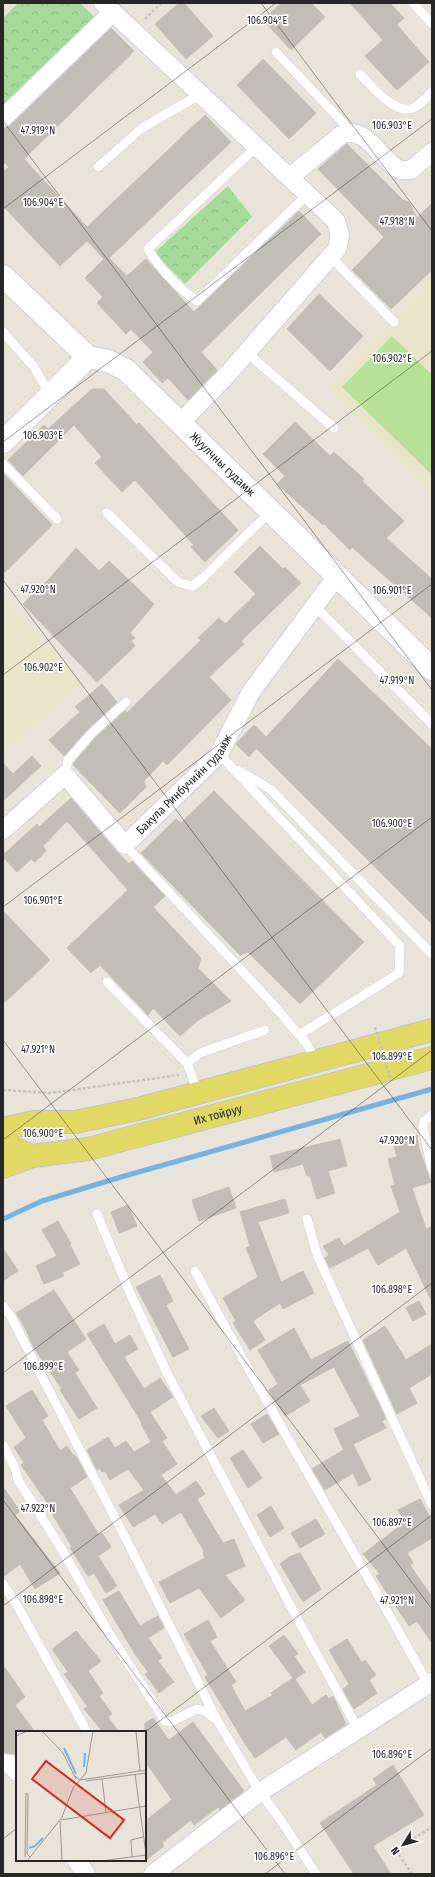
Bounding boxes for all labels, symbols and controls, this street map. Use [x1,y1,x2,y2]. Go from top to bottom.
text: 106.904°E [247,15,287,27]
text: 106.903°E [372,120,412,132]
text: 47.919°N [21,125,55,137]
text: 106.904°E [23,197,63,209]
text: 47.918°N [380,216,414,228]
text: 106.902°E [372,353,412,365]
street label: Жуулчны гудамж [187,429,258,500]
text: 106.903°E [23,430,63,442]
text: 47.920°N [20,584,56,596]
text: 106.901°E [372,585,412,597]
text: 106.902°E [23,662,63,674]
text: 47.919°N [380,675,414,687]
street label: Бакула Ринбучийн гудамж [133,732,235,837]
text: 106.900°E [372,818,413,830]
text: 106.901°E [23,895,63,907]
text: 47.921°N [21,1044,55,1056]
text: 106.899°E [372,1051,412,1063]
street label: Их тойруу [192,1101,244,1128]
text: 106.900°E [23,1128,64,1140]
text: 47.920°N [379,1135,415,1147]
text: 106.898°E [372,1284,412,1296]
text: 106.899°E [23,1361,63,1373]
text: 47.922°N [21,1503,55,1515]
text: 106.897°E [372,1517,412,1529]
text: 106.898°E [23,1594,63,1606]
text: 47.921°N [380,1595,414,1607]
inset map [16,1731,146,1861]
text: 106.896°E [372,1749,412,1761]
north arrow [383,1825,423,1865]
text: N [388,1844,403,1857]
text: 106.896°E [254,1851,294,1863]

